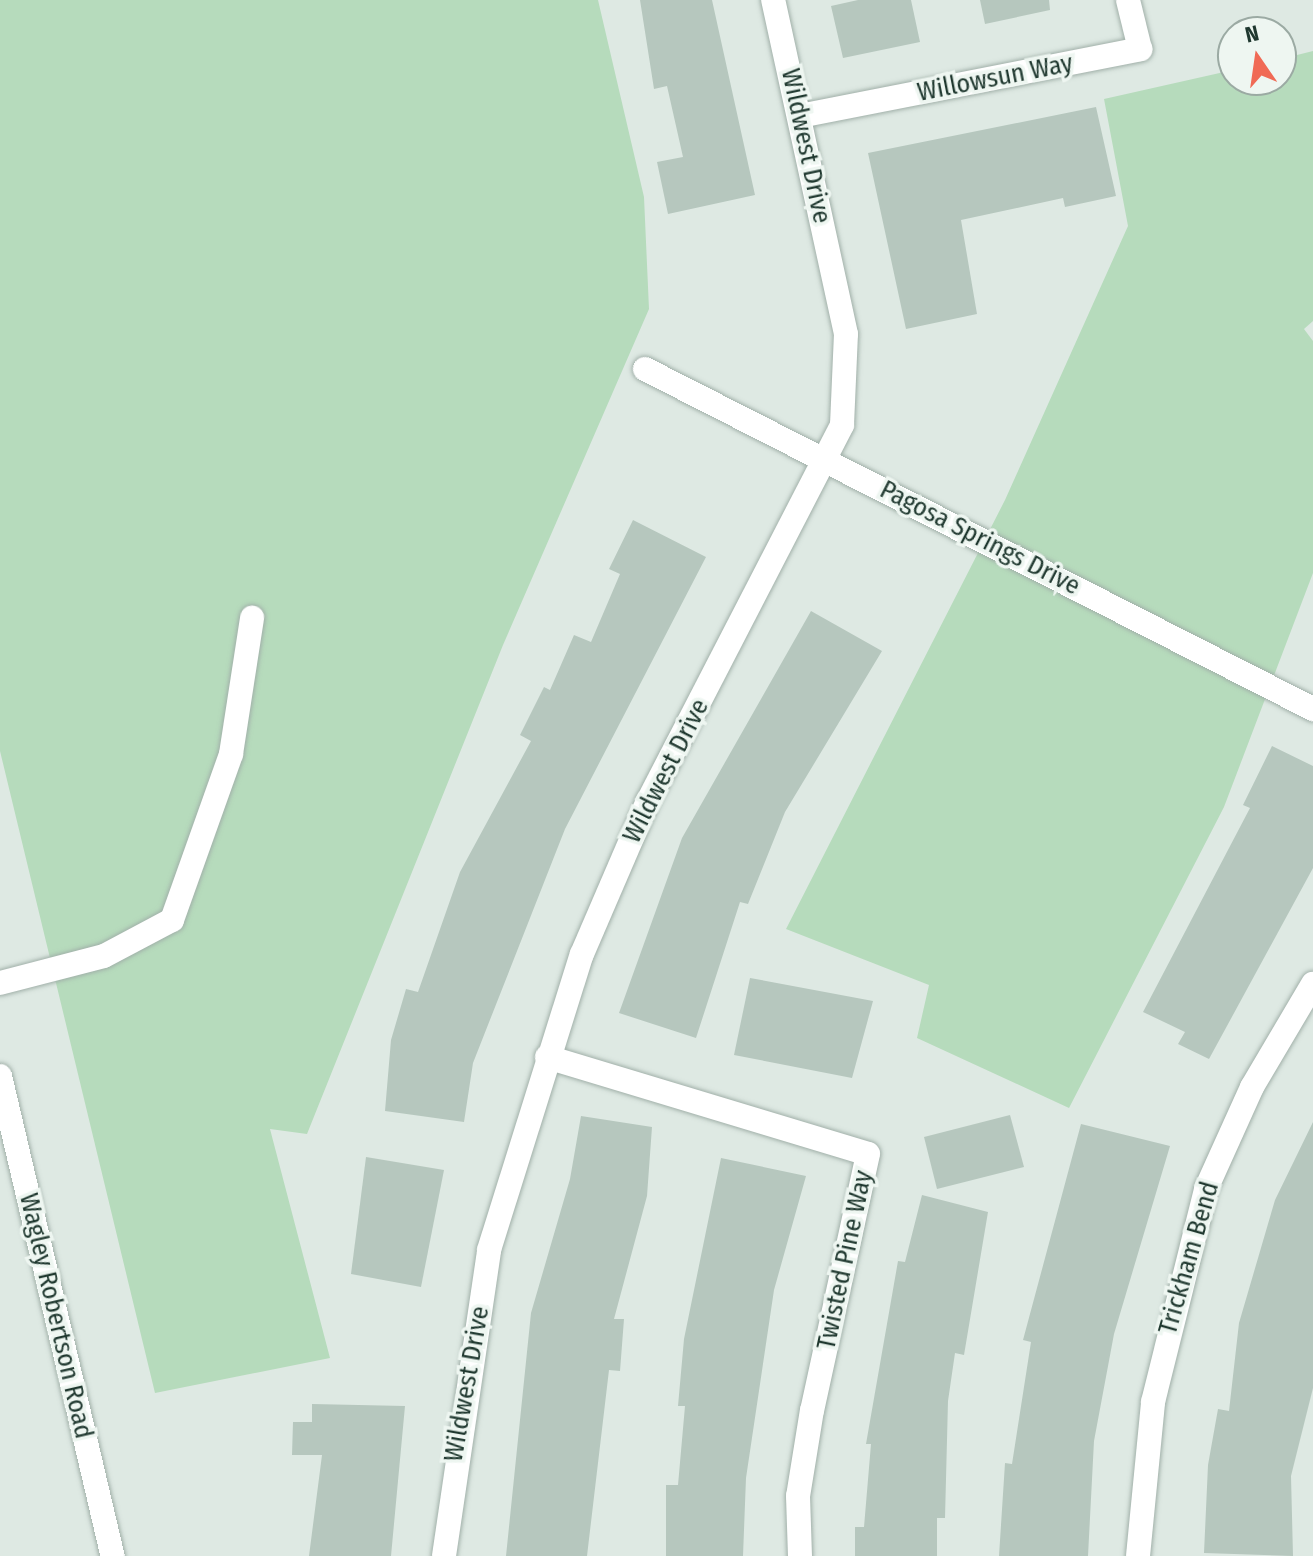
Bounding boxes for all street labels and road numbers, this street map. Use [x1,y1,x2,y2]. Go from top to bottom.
street label: Willowsun Way [915,48,1075,108]
street label: Wildwest Drive [774,66,838,226]
street label: Pagosa Springs Drive [875,474,1085,602]
street label: Wildwest Drive [616,694,716,848]
street label: Twisted Pine Way [811,1168,879,1352]
street label: Trickham Bend [1152,1178,1226,1338]
street label: Wagley Robertson Road [13,1190,99,1442]
street label: Wildwest Drive [438,1304,496,1464]

